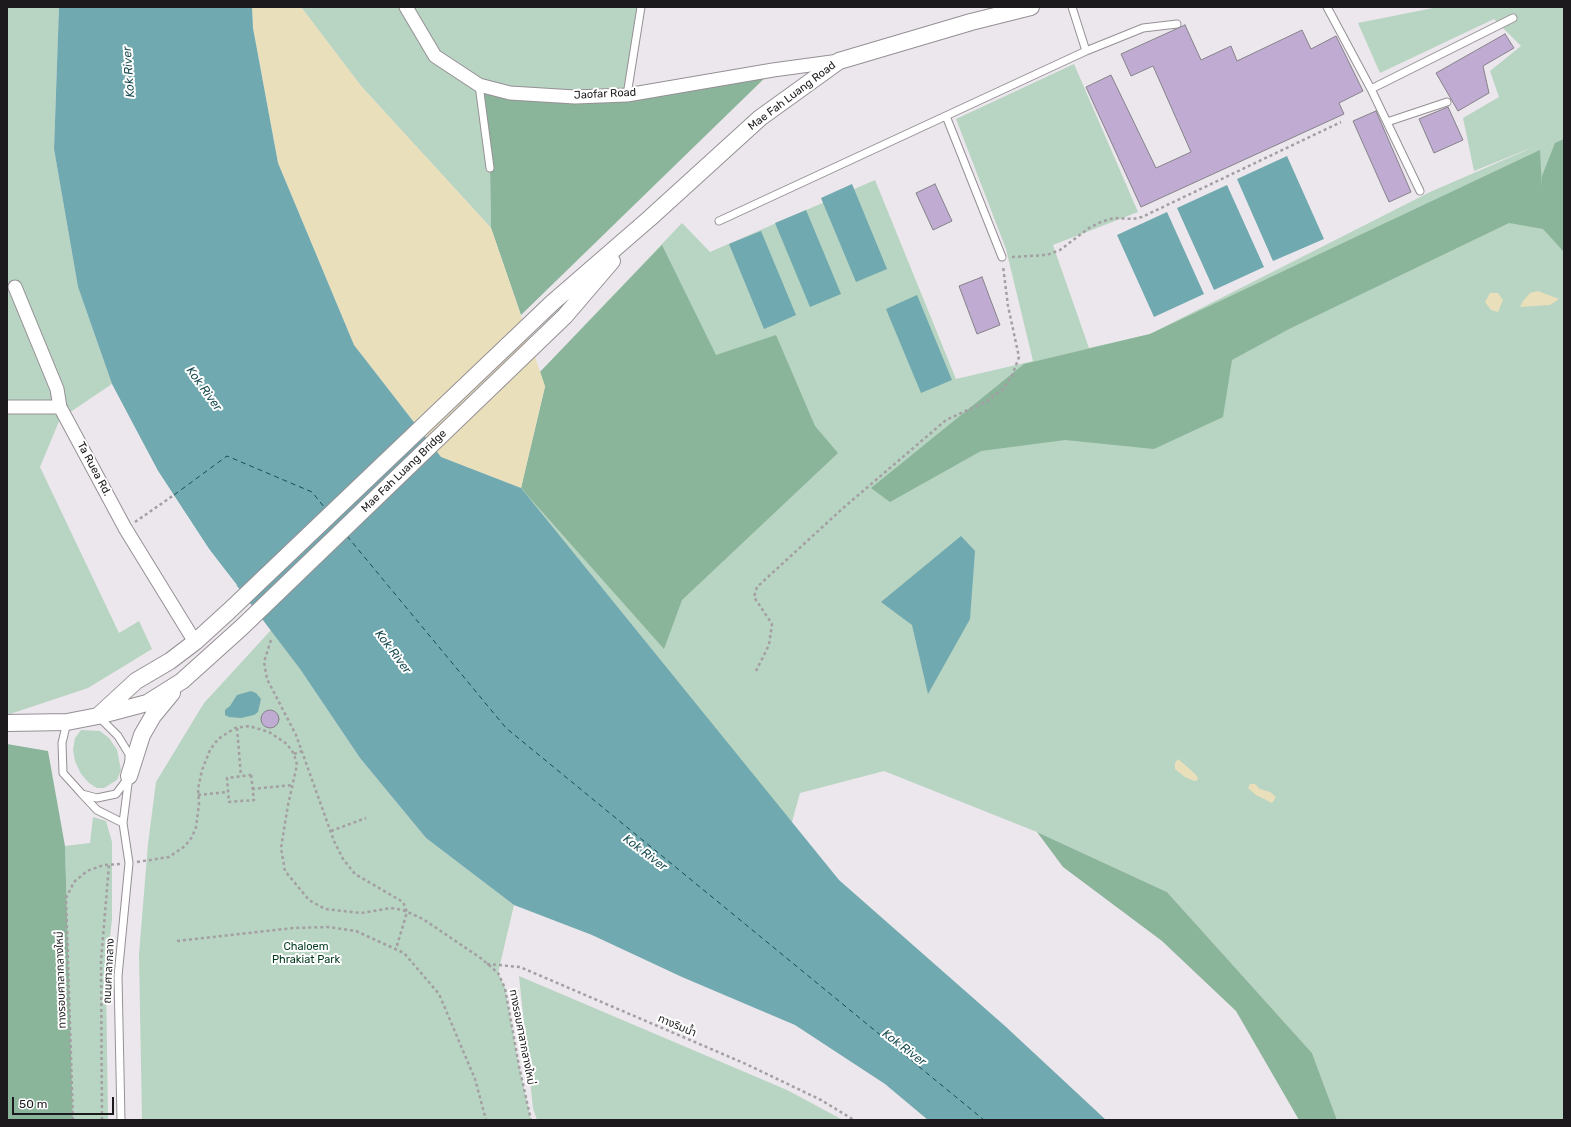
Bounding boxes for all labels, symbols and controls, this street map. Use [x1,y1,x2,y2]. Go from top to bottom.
water label: Kok River [120,46,138,98]
street label: Mae Fah Luang Road [746,59,838,133]
street label: Jaofar Road [573,86,637,102]
water label: Kok River [183,364,225,414]
street label: Mae Fah Luang Bridge [359,427,449,515]
street label: Ta Ruea Rd. [74,440,114,498]
water label: Kok River [372,627,414,677]
water label: Kok River [620,832,670,874]
street label: ทางรอบศาลากลางใหม่ [53,931,69,1029]
street label: ถนนศาลากลาง [101,938,117,1004]
park label: Chaloem Phrakiat Park [272,940,340,966]
street label: ทางรอบศาลากลางใหม่ [506,988,538,1086]
street label: ทางริมน้ำ [656,1012,698,1040]
water label: Kok River [879,1027,929,1069]
scale bar [14,1089,116,1115]
text: 50 m [19,1097,47,1111]

